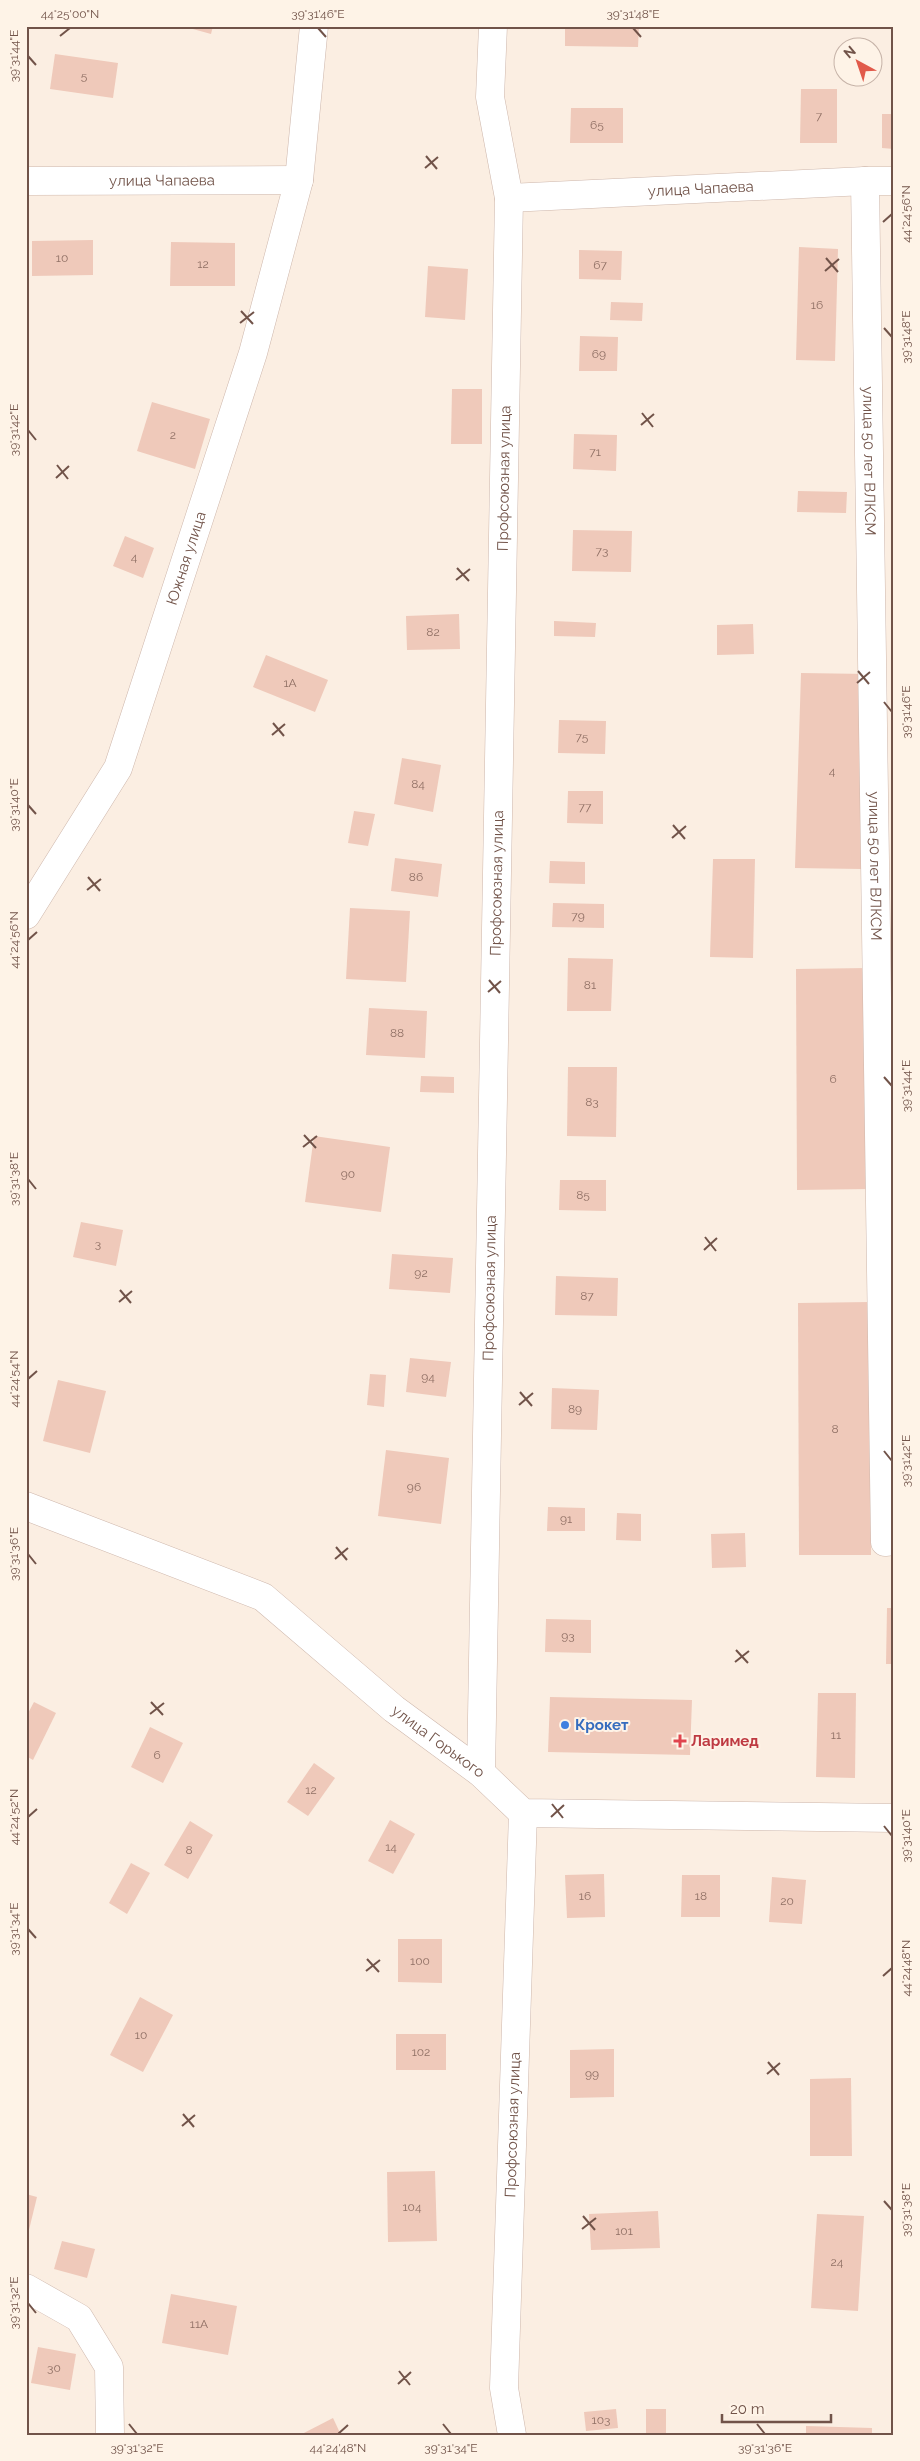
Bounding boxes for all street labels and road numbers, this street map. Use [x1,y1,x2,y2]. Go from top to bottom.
street label: улица Чапаева [109,171,215,190]
street label: улица Чапаева [647,177,754,200]
street label: улица 50 лет ВЛКСМ [859,386,879,536]
street label: Профсоюзная улица [494,405,514,551]
street label: Южная улица [163,509,210,607]
street label: улица 50 лет ВЛКСМ [865,791,885,941]
street label: Профсоюзная улица [487,810,507,956]
street label: Профсоюзная улица [479,1215,500,1361]
street label: улица Горького [388,1701,488,1782]
street label: Профсоюзная улица [501,2052,524,2198]

